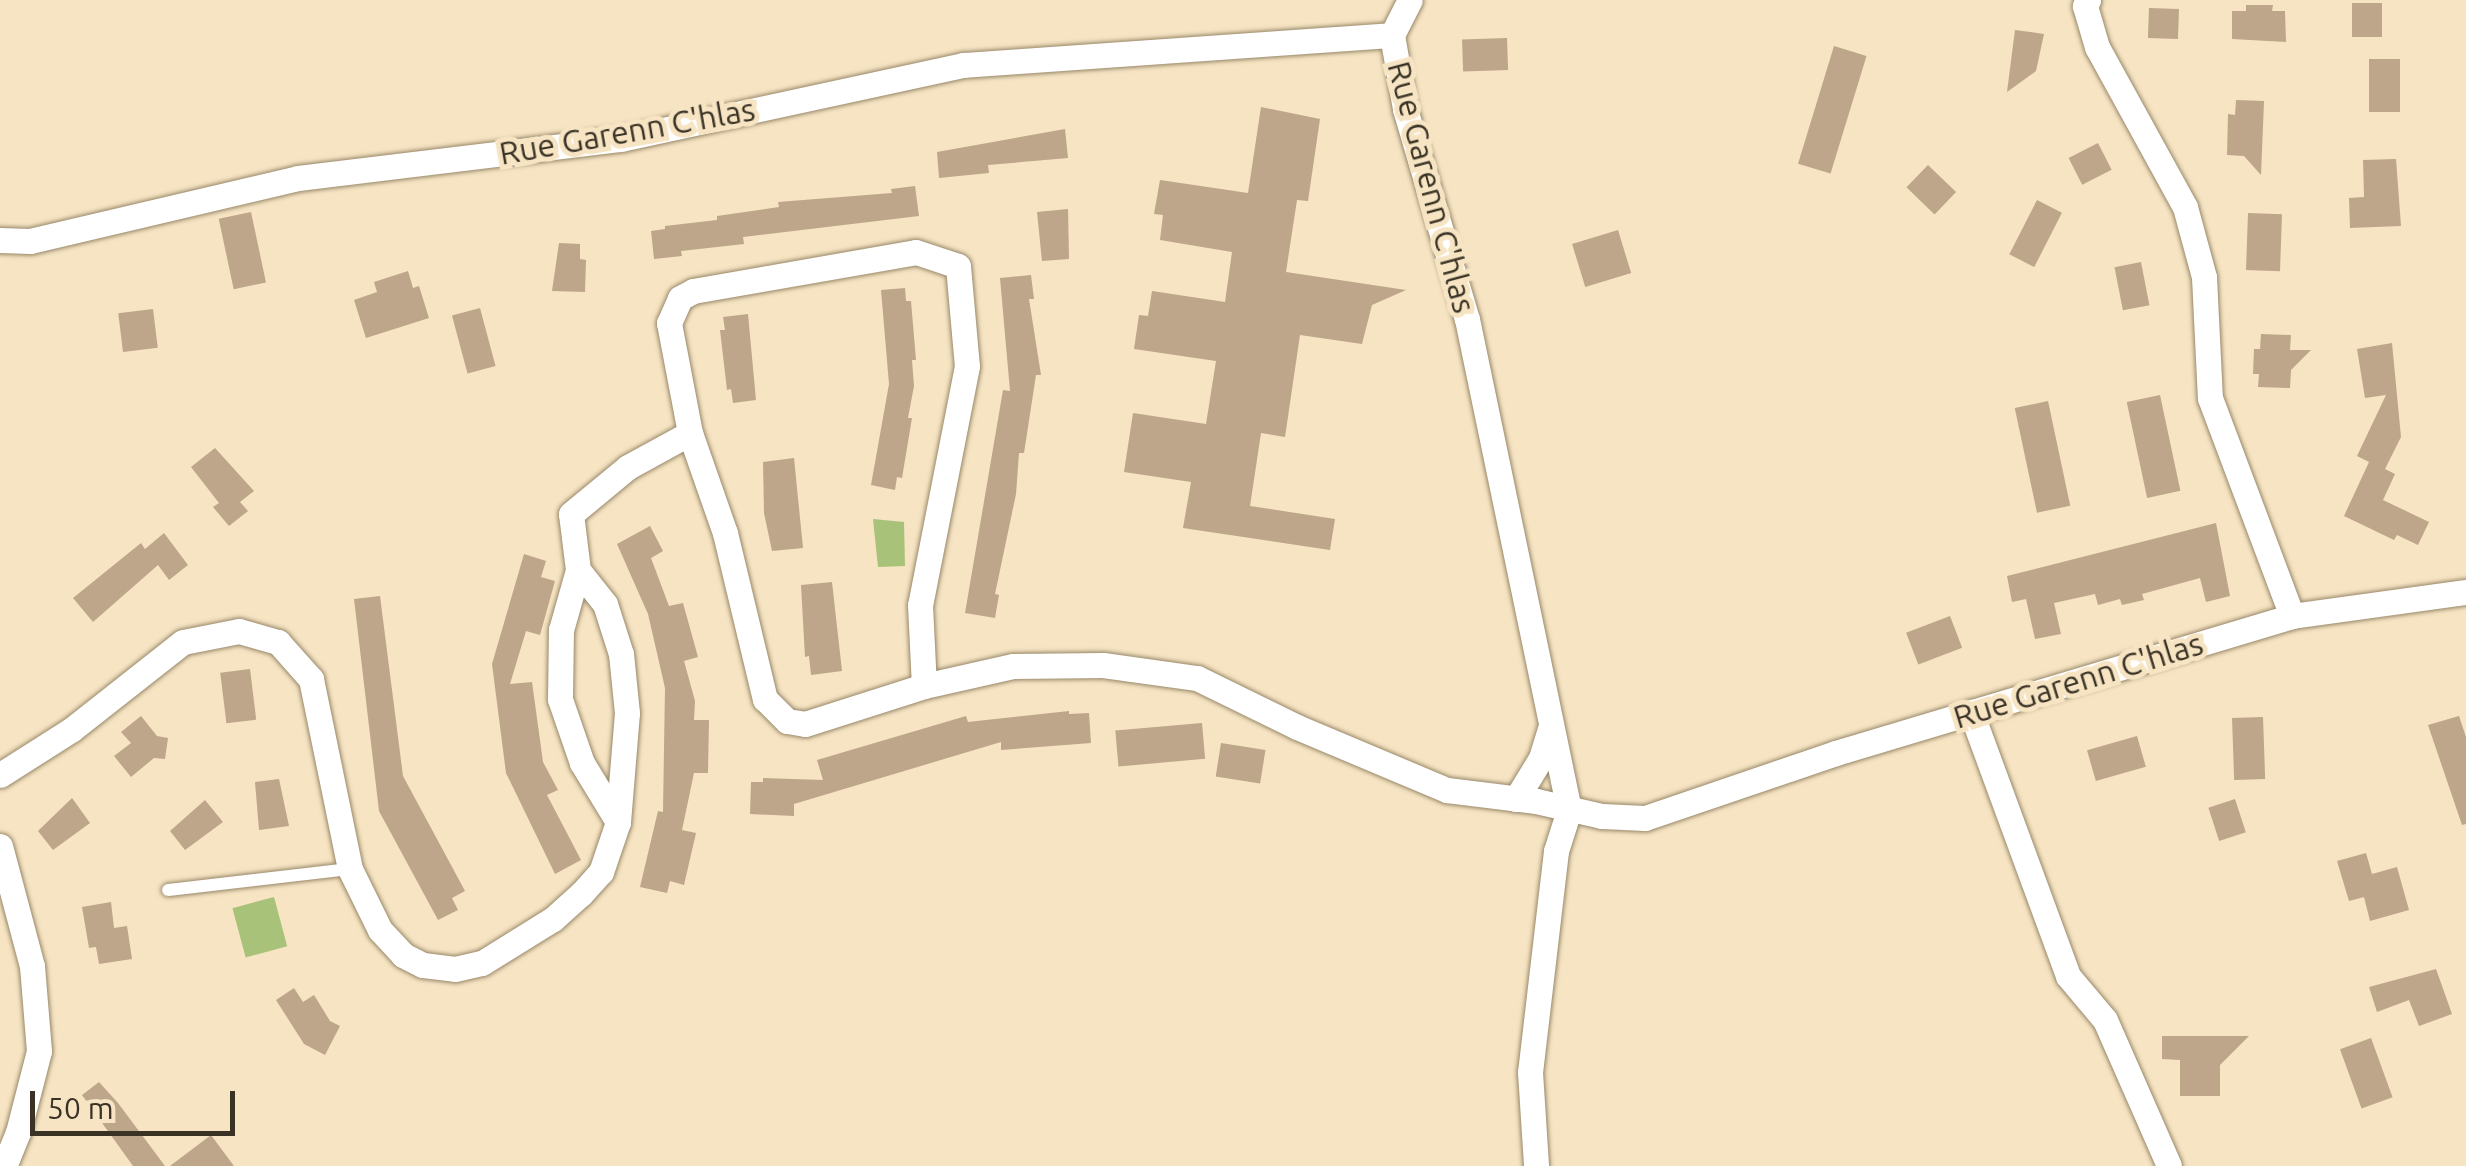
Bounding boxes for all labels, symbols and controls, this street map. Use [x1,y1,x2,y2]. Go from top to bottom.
street label: Rue Garenn C'hlas [1380,57,1484,317]
street label: Rue Garenn C'hlas [496,90,758,172]
street label: Rue Garenn C'hlas [1949,624,2207,736]
scale bar [35,1071,240,1133]
text: 50 m [47,1091,114,1125]

